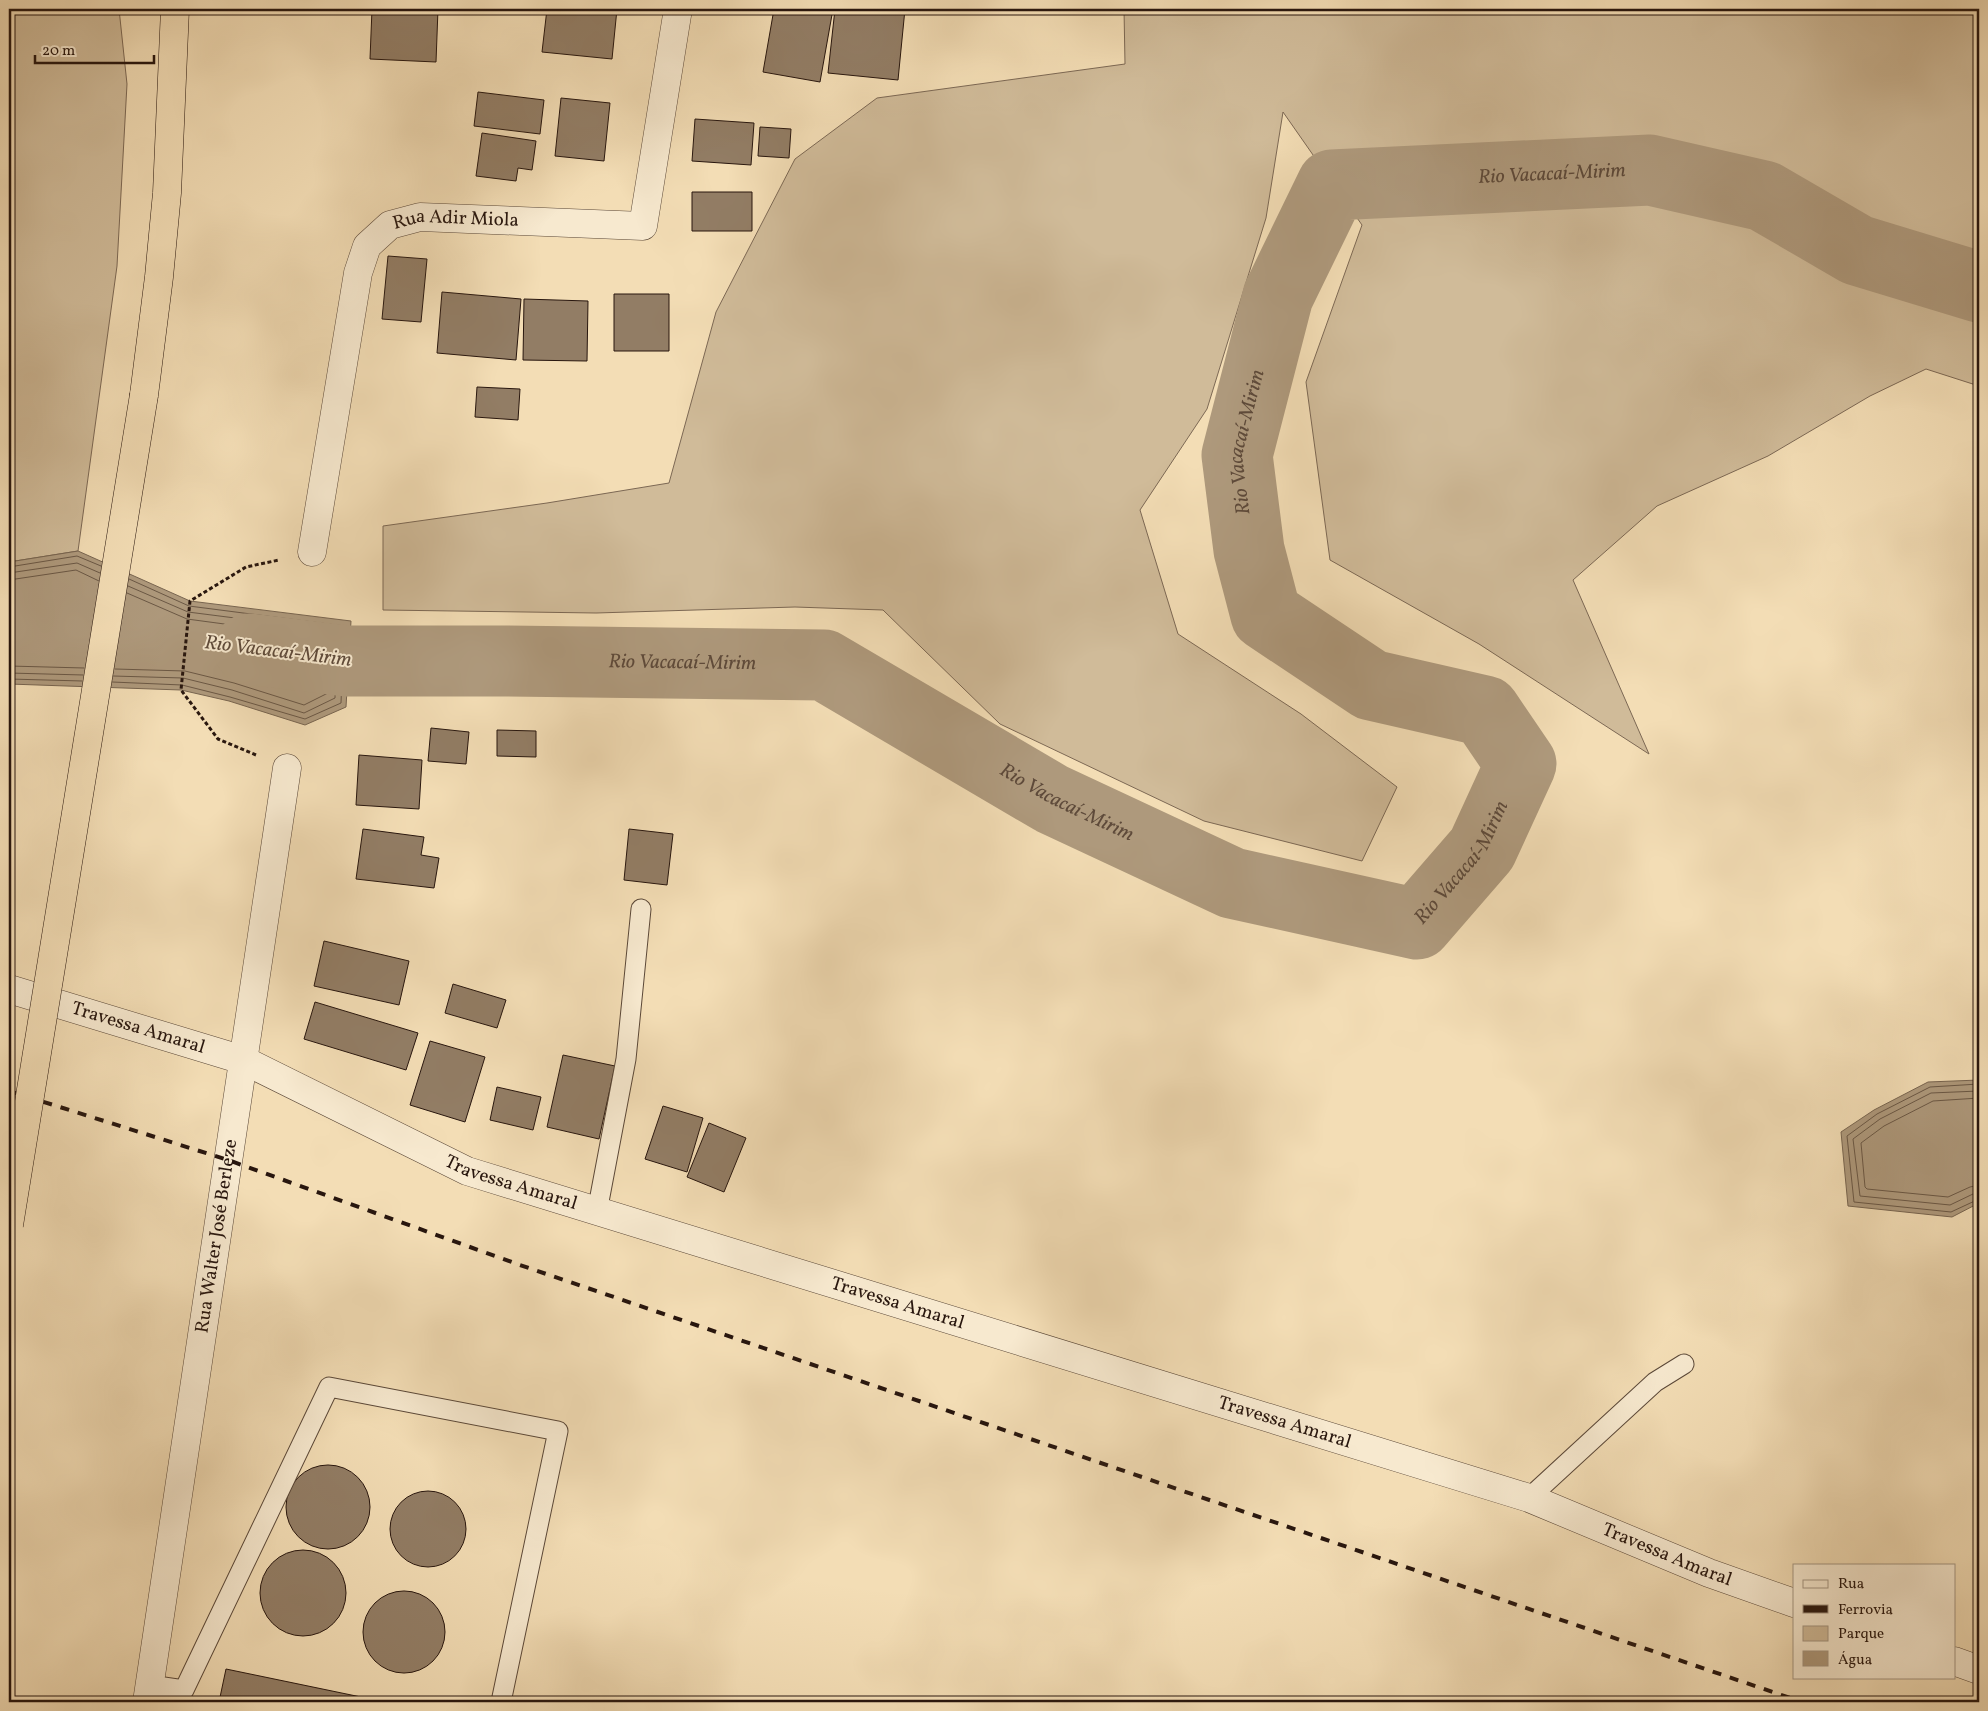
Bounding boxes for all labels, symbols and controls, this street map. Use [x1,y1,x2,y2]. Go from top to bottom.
scale bar [35,32,154,64]
text: 20 m [42,41,75,62]
water label: Rio Vacacaí-Mirim [1477,157,1626,192]
street label: Rua Adir Miola [390,204,519,237]
water label: Rio Vacacaí-Mirim [1223,367,1272,516]
water label: Rio Vacacaí-Mirim [203,629,353,675]
water label: Rio Vacacaí-Mirim [608,648,756,678]
water label: Rio Vacacaí-Mirim [994,757,1138,849]
water label: Rio Vacacaí-Mirim [1408,797,1516,931]
street label: Travessa Amaral [68,996,209,1061]
street label: Rua Walter José Berleze [189,1137,244,1335]
street label: Travessa Amaral [440,1149,581,1217]
street label: Travessa Amaral [828,1271,968,1336]
street label: Travessa Amaral [1215,1390,1355,1456]
street label: Travessa Amaral [1598,1517,1736,1593]
legend [1793,1564,1956,1678]
text: Rua [1838,1574,1864,1595]
text: Ferrovia [1838,1600,1893,1621]
text: Parque [1838,1624,1884,1645]
text: Água [1838,1650,1872,1671]

